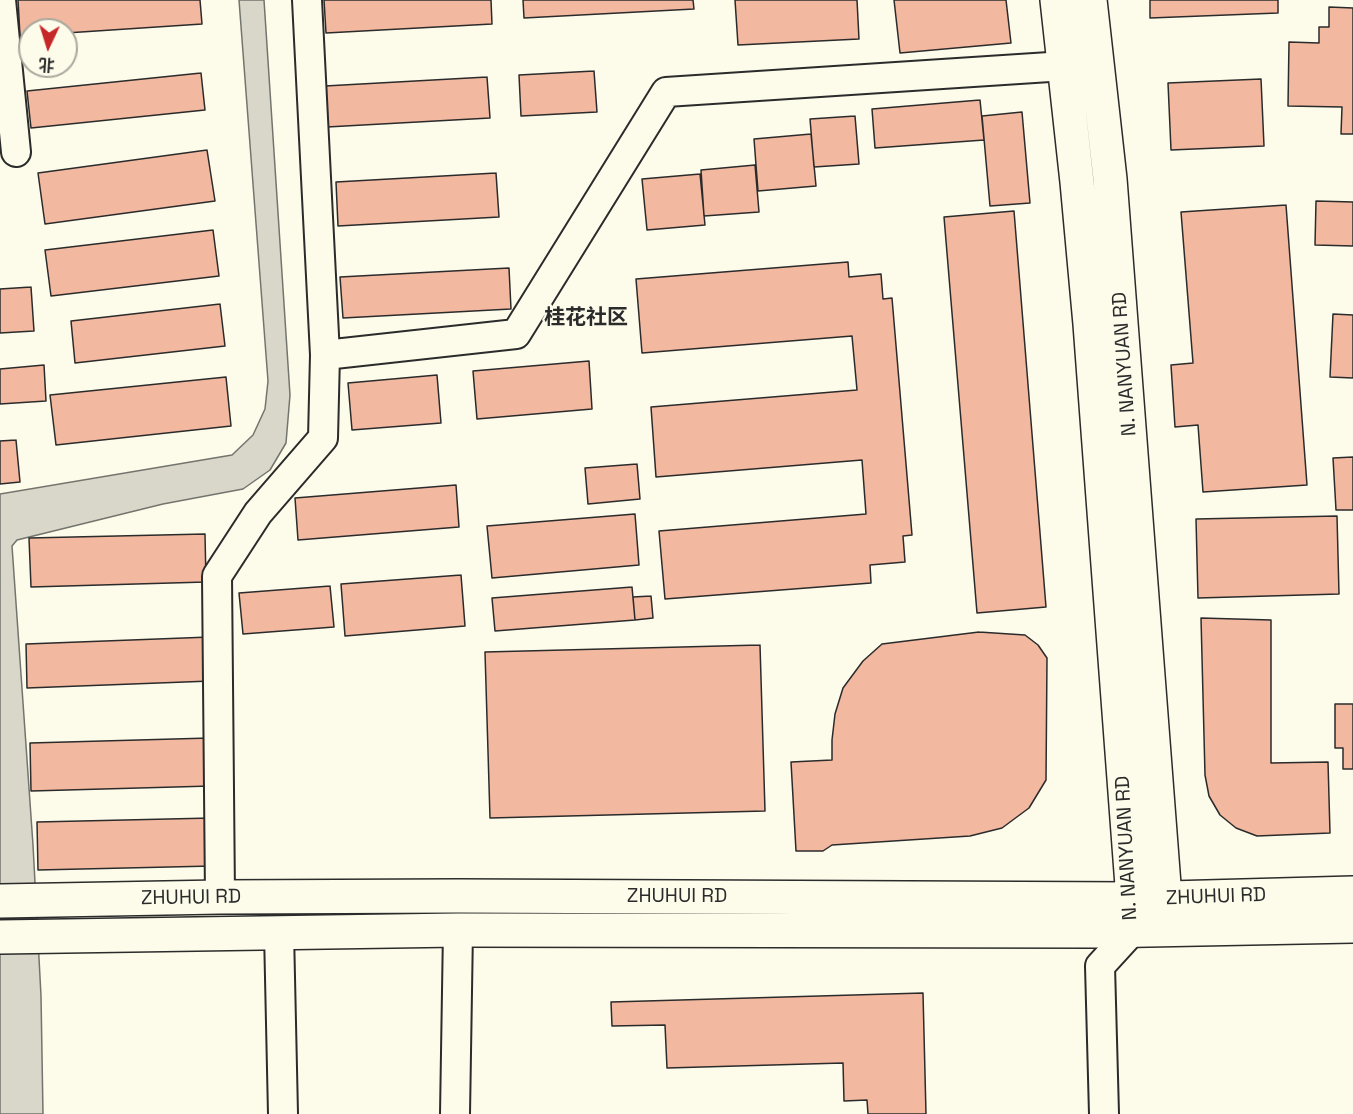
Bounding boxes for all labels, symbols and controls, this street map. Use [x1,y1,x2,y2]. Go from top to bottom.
north arrow [18,18,78,78]
text: 北 [38,53,56,75]
street label: N. NANYUAN RD [1108,291,1142,437]
district label: 桂花社区 [544,305,628,331]
street label: N. NANYUAN RD [1111,775,1143,921]
street label: ZHUHUI RD [1165,883,1267,911]
street label: ZHUHUI RD [141,885,241,911]
street label: ZHUHUI RD [627,885,727,909]

